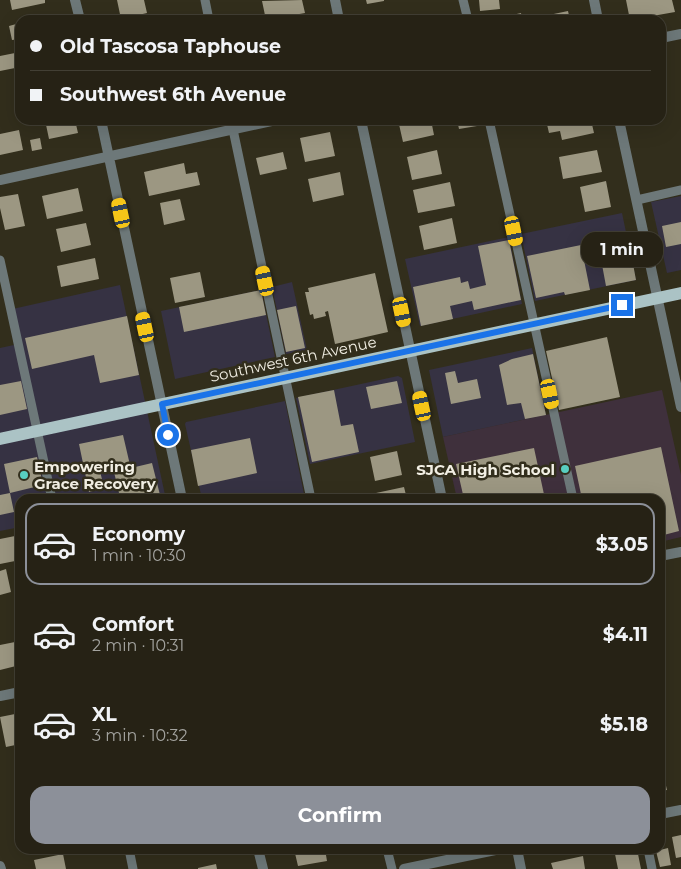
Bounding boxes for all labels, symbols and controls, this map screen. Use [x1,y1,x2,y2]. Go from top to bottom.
text: Old Tascosa Taphouse [60,35,281,58]
text: Southwest 6th Avenue [60,83,286,106]
car [110,197,131,229]
car [503,215,524,247]
callout: 1 min [581,232,663,268]
text: 1 min [600,240,644,259]
car [254,265,275,297]
route end [611,294,633,316]
car [391,296,412,328]
car [134,311,155,343]
street label: Southwest 6th Avenue [208,332,378,386]
car [539,378,560,410]
car [411,390,432,422]
route start [157,424,179,446]
place label: Empowering Grace Recovery [34,457,157,493]
place label: SJCA High School [416,460,555,479]
marker: SJCA High School [559,463,571,475]
marker: Empowering Grace Recovery [18,469,30,481]
icon: car [32,522,77,567]
text: Economy [92,523,185,546]
text: $3.05 [596,533,648,556]
text: 1 min · 10:30 [92,546,186,565]
icon: car [32,612,77,657]
text: Comfort [92,613,174,636]
text: $4.11 [603,623,648,646]
text: 2 min · 10:31 [92,636,184,655]
icon: car [32,702,77,747]
text: XL [92,703,117,726]
text: $5.18 [600,713,648,736]
text: 3 min · 10:32 [92,726,188,745]
button: Confirm [30,786,650,844]

